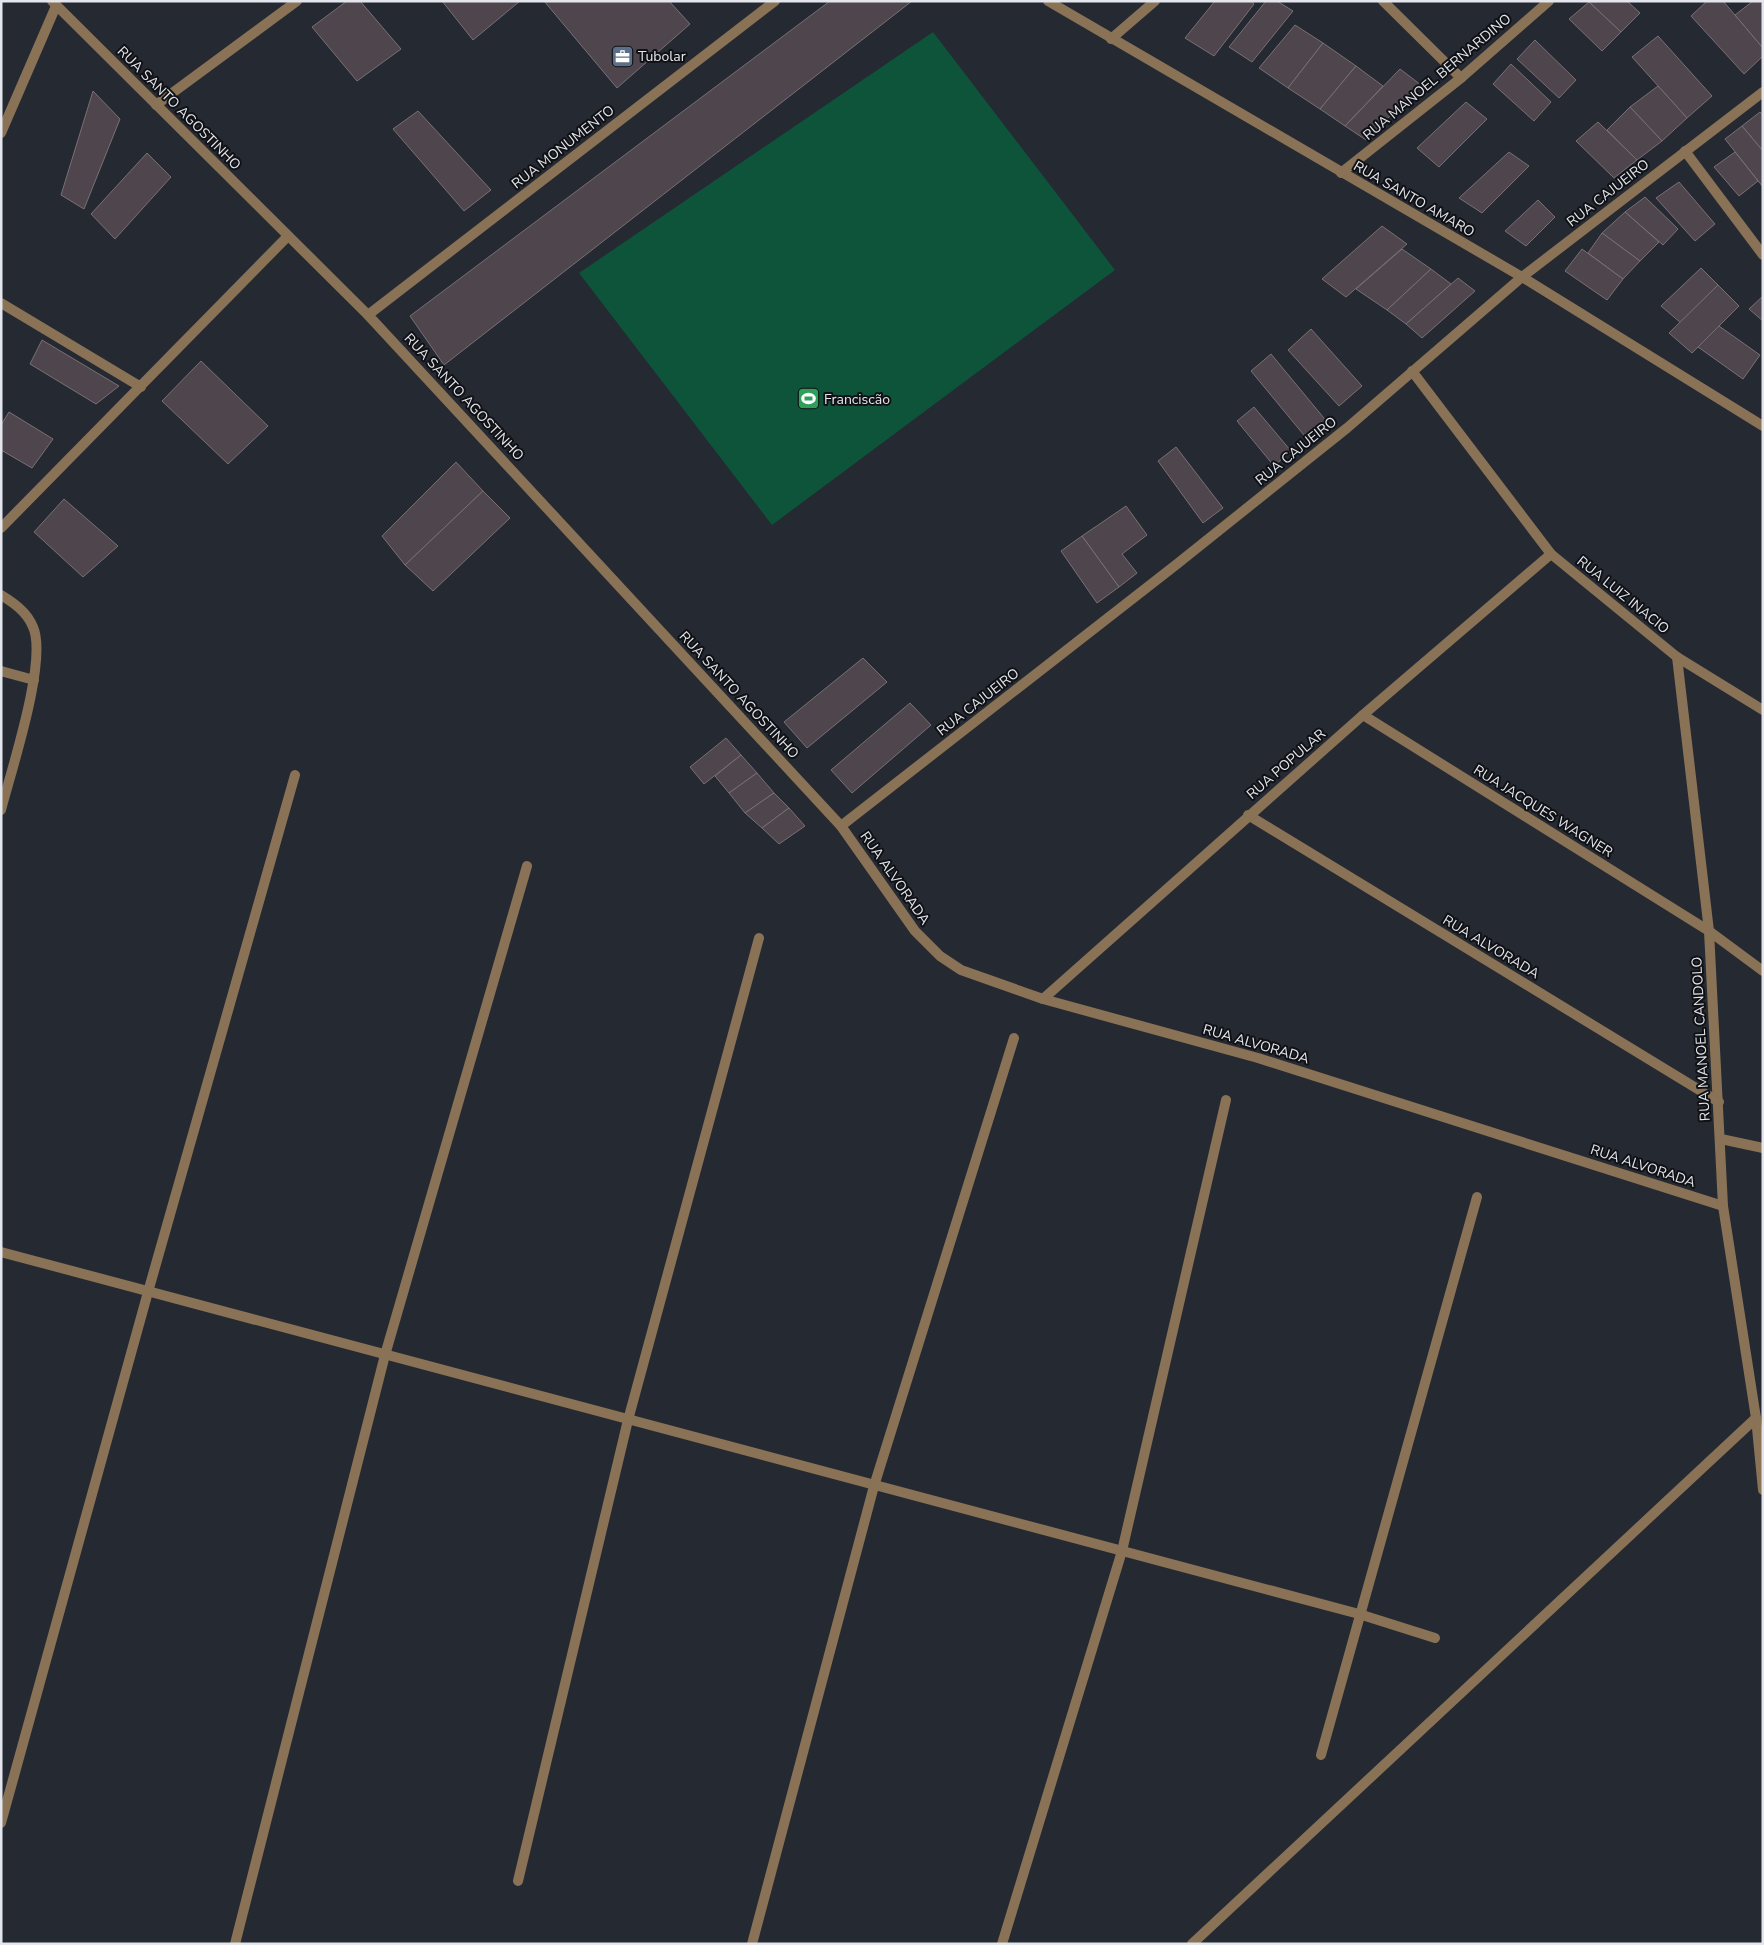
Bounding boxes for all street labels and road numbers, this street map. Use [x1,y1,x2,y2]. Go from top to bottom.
street label: RUA MANOEL BERNARDINO [1359,9,1515,145]
street label: RUA SANTO AGOSTINHO [113,42,245,174]
street label: RUA MONUMENTO [508,101,618,193]
street label: RUA CAJUEIRO [1563,155,1653,231]
street label: RUA SANTO AMARO [1350,157,1478,241]
street label: RUA SANTO AGOSTINHO [400,329,528,465]
street label: RUA CAJUEIRO [1251,412,1341,490]
street label: RUA LUIZ INACIO [1573,552,1673,638]
street label: RUA SANTO AGOSTINHO [675,627,803,763]
street label: RUA CAJUEIRO [933,664,1023,740]
street label: RUA POPULAR [1243,724,1329,804]
street label: RUA JACQUES WAGNER [1470,760,1616,862]
street label: RUA ALVORADA [856,828,934,928]
street label: RUA ALVORADA [1439,911,1543,983]
street label: RUA MANOEL CANDOLO [1687,956,1715,1122]
street label: RUA ALVORADA [1201,1020,1311,1068]
street label: RUA ALVORADA [1588,1140,1698,1192]

